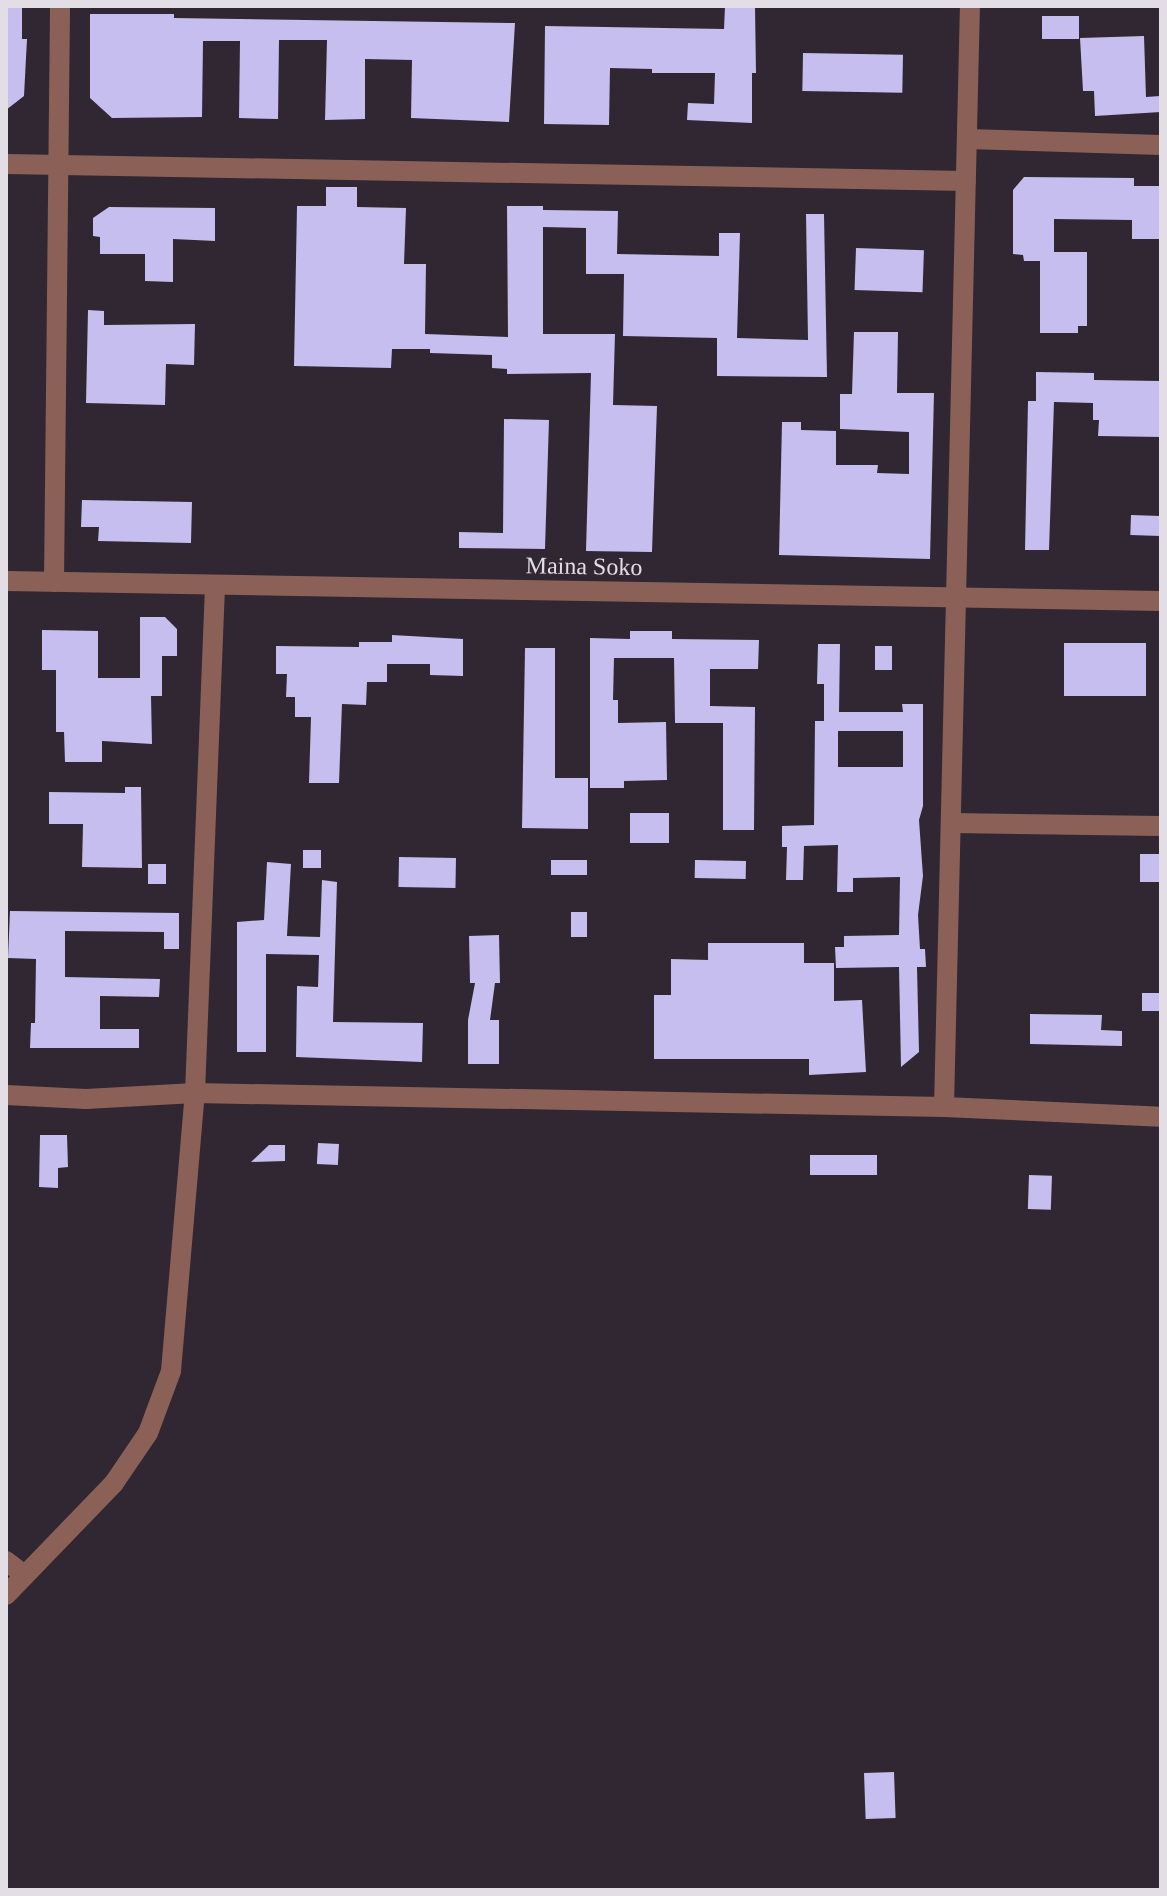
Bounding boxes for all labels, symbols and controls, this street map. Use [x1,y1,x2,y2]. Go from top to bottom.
street label: Maina Soko [525,552,643,582]

